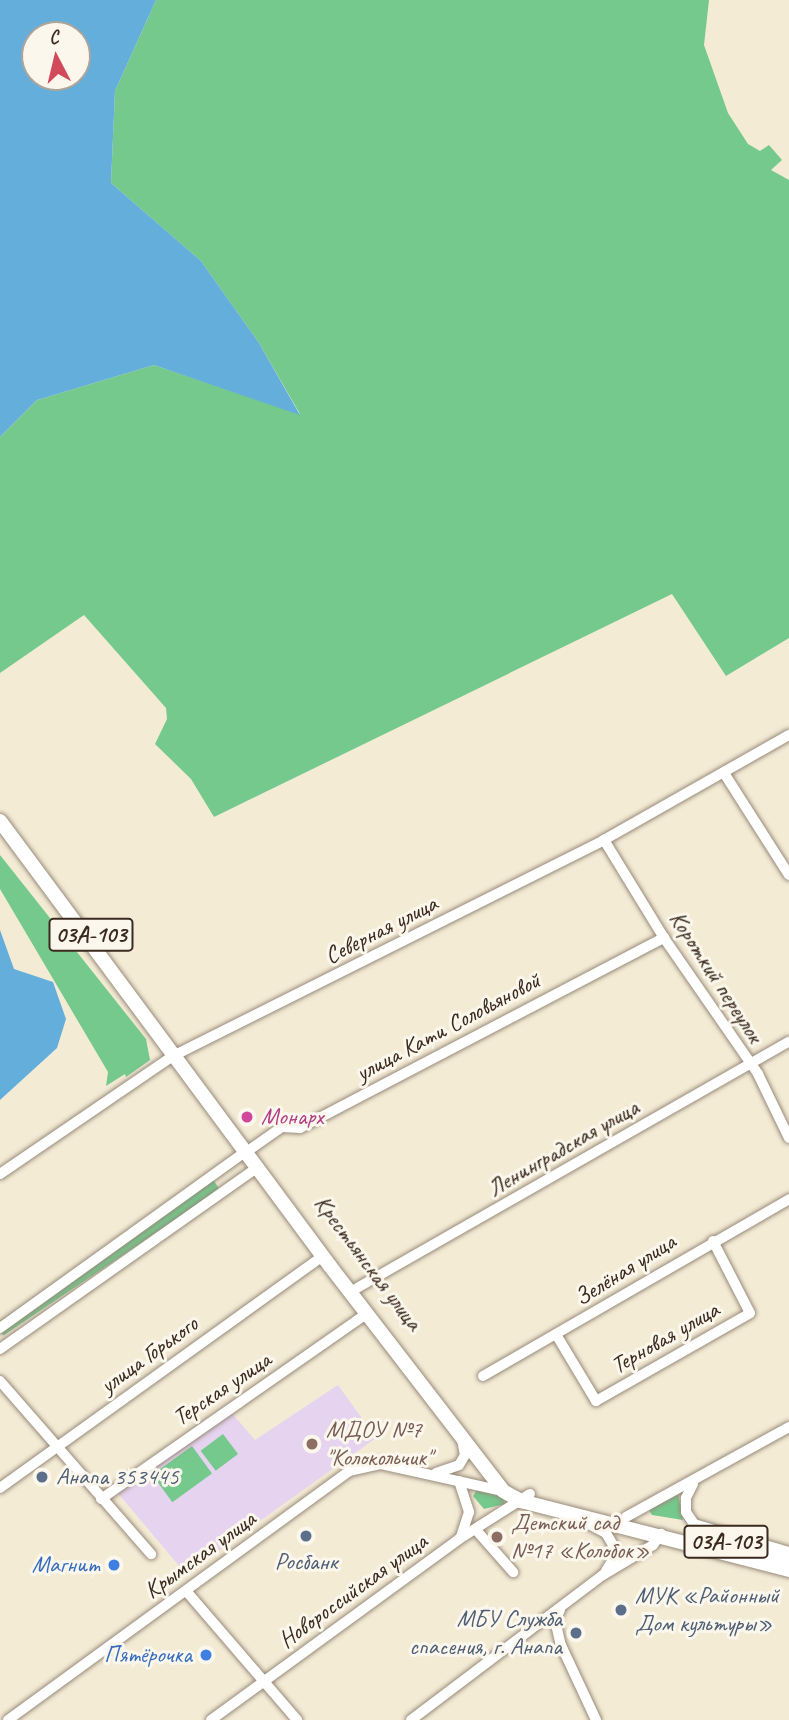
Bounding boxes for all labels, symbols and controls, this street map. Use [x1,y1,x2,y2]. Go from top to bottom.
north arrow [21,21,91,91]
text: С [48,25,60,50]
street label: Северная улица [319,889,443,971]
street label: Короткий переулок [663,906,769,1048]
road number: 03А-103 [47,916,135,954]
street label: улица Кати Соловьяновой [351,966,545,1088]
street label: Ленинградская улица [481,1092,645,1204]
place label: Монарх [261,1103,324,1131]
marker: Монарх [239,1109,255,1125]
street label: Крестьянская улица [307,1189,429,1337]
street label: Зелёная улица [568,1227,682,1313]
street label: Терновая улица [605,1295,725,1381]
street label: улица Горького [95,1310,203,1400]
street label: Терская улица [167,1346,277,1432]
place label: МДОУ №7 "Колокольчик" [326,1416,432,1472]
marker: МДОУ №7 "Колокольчик" [304,1436,320,1452]
place label: Анапа 353445 [56,1463,179,1491]
marker: Анапа 353445 [34,1469,50,1485]
street label: Крымская улица [138,1504,262,1606]
place label: Детский сад №17 «Колобок» [511,1509,650,1565]
road number: 03А-103 [682,1522,770,1562]
street label: Новороссийская улица [272,1527,434,1655]
marker: Росбанк [298,1528,314,1544]
marker: Детский сад №17 «Колобок» [489,1529,505,1545]
place label: Росбанк [275,1548,337,1576]
place label: Магнит [32,1551,100,1579]
marker: Магнит [106,1557,122,1573]
place label: МУК «Районный Дом культуры» [635,1582,779,1638]
marker: МУК «Районный Дом культуры» [613,1602,629,1618]
place label: МБУ Служба спасения, г. Анапа [409,1605,562,1661]
marker: МБУ Служба спасения, г. Анапа [568,1625,584,1641]
place label: Пятёрочка [104,1641,192,1669]
marker: Пятёрочка [198,1647,214,1663]

